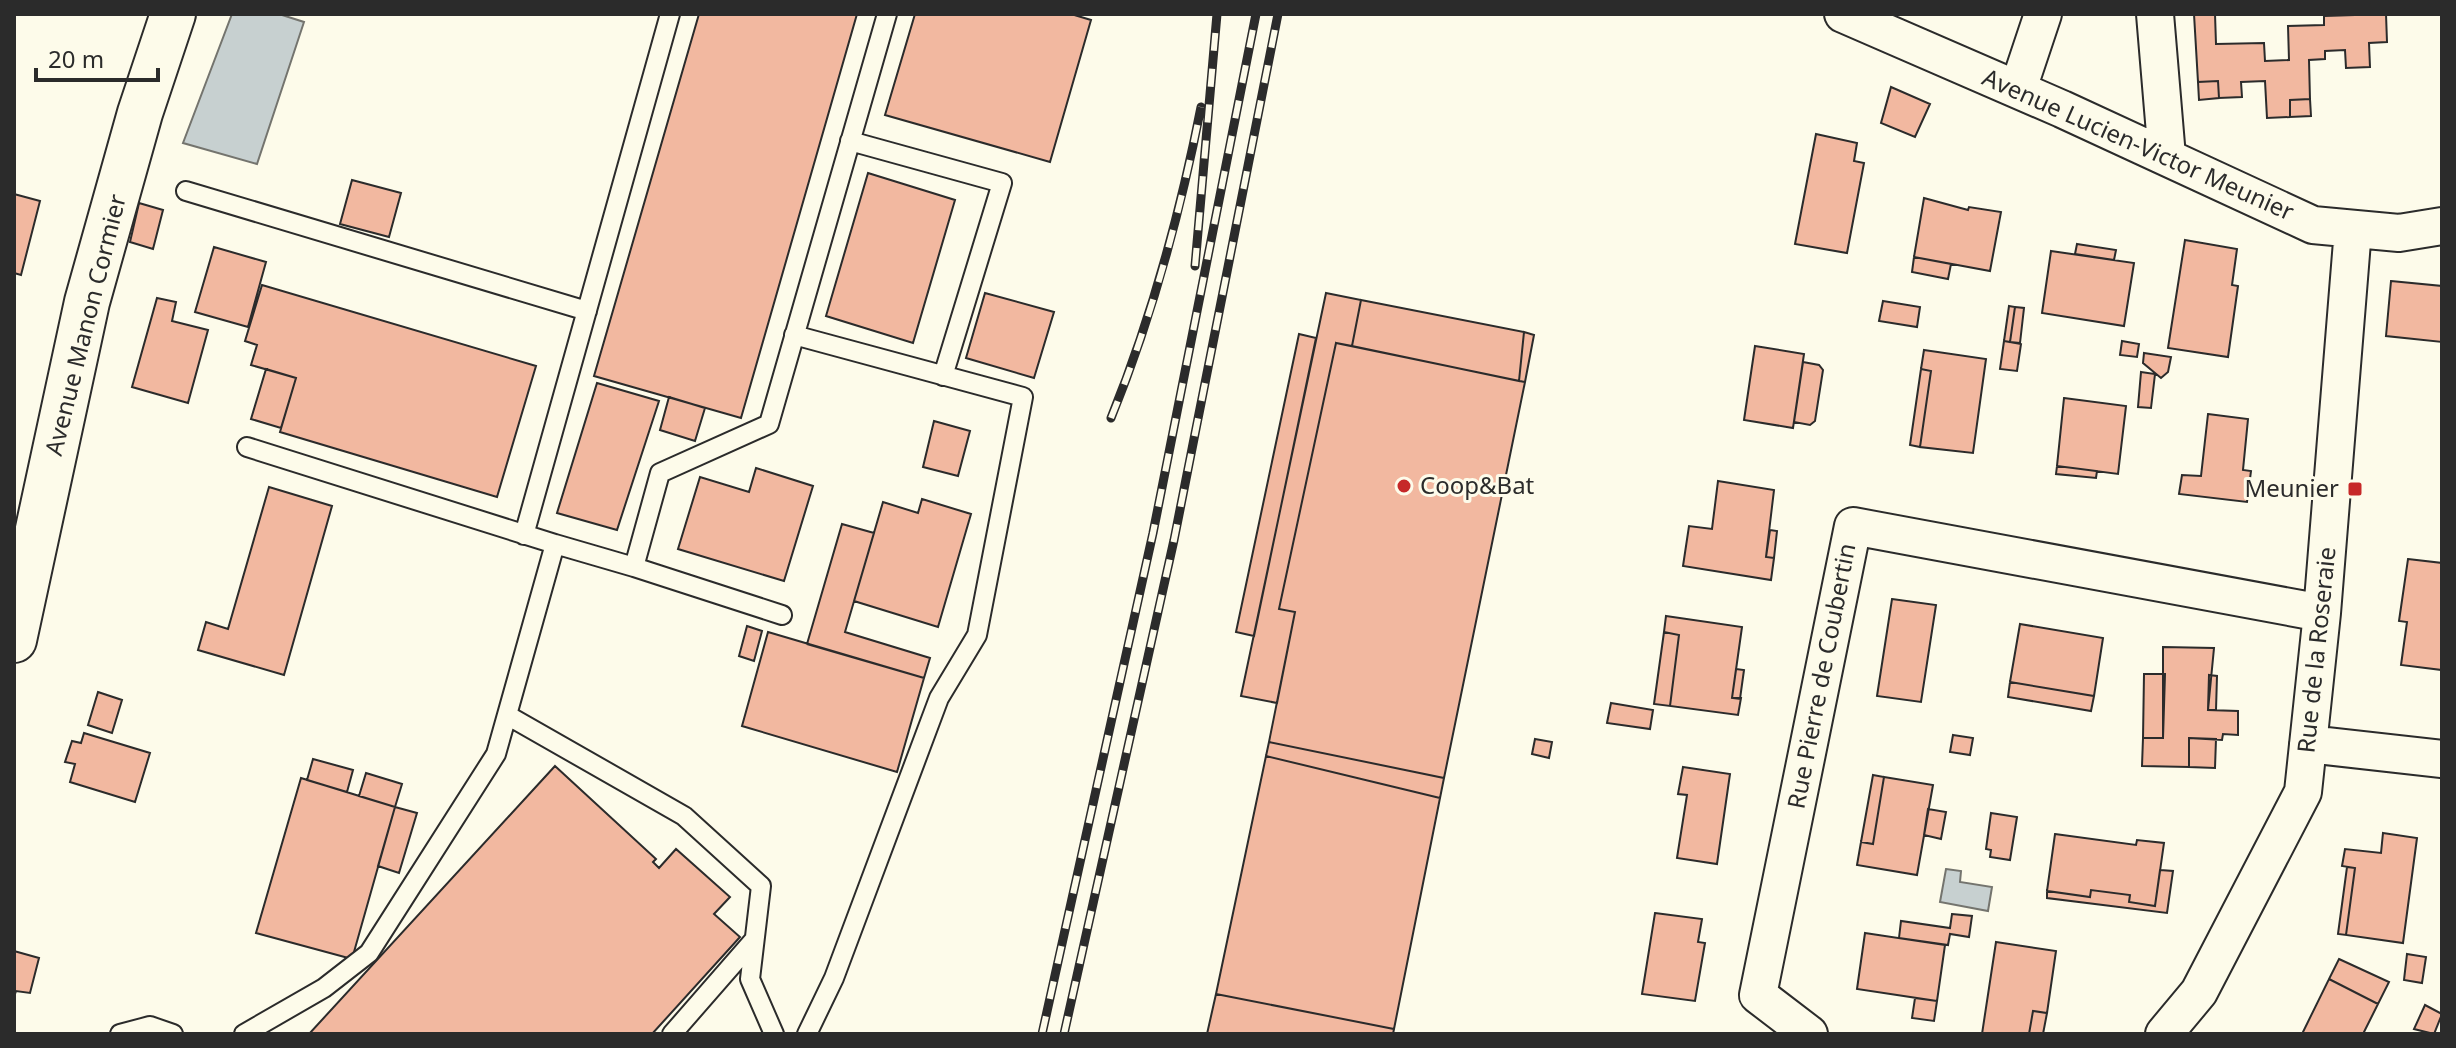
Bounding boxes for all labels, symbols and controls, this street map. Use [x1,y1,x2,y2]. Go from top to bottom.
scale bar [36,32,158,82]
text: 20 m [48,42,104,75]
street label: Avenue Lucien-Victor Meunier [1978,60,2300,227]
street label: Avenue Manon Cormier [36,191,133,459]
place label: Coop&Bat [1420,468,1535,501]
place label: Meunier [2244,471,2339,504]
marker: Coop&Bat [1395,477,1413,495]
marker: Meunier [2346,480,2364,498]
street label: Rue Pierre de Coubertin [1779,540,1862,811]
street label: Rue de la Roseraie [2288,545,2343,755]

